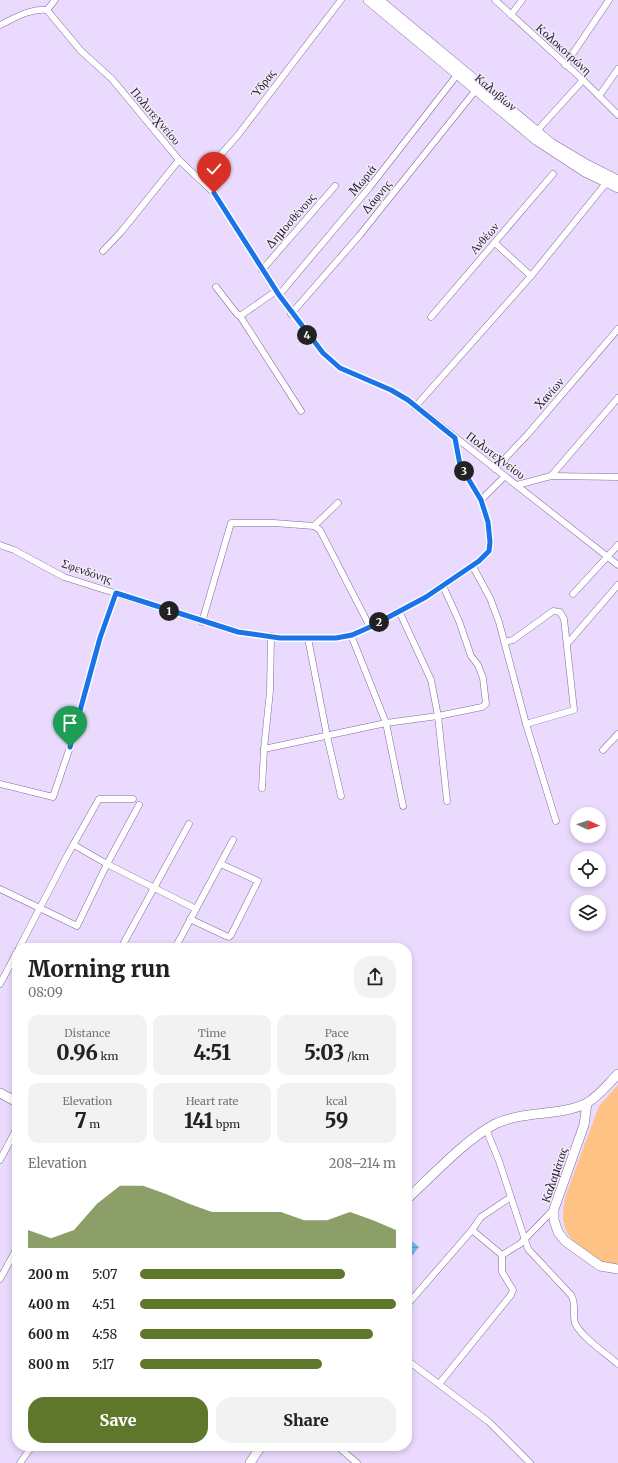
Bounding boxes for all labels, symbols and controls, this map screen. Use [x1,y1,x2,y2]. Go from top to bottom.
street label: Κολοκοτρώνη [533,20,595,78]
street label: Ύδρας [247,66,279,101]
street label: Καλυβίων [472,70,520,114]
street label: Πολυτεχνείου [128,84,184,148]
pin [197,152,231,193]
icon: check [203,158,225,180]
street label: Μωριά [345,161,379,198]
street label: Δάφνης [358,177,395,217]
street label: Δημοσθένους [262,190,319,252]
street label: Ανθέων [466,219,502,257]
pin: 4 [297,325,317,345]
text: 4 [304,328,311,342]
street label: Χανίων [531,374,567,412]
street label: Πολυτεχνείου [463,428,529,482]
pin: 3 [454,461,474,481]
text: 3 [461,464,467,478]
street label: Σφενδόνης [60,555,114,587]
pin: 1 [159,601,179,621]
text: 1 [166,604,172,618]
pin: 2 [369,612,389,632]
text: 2 [376,615,382,629]
pin [53,706,87,747]
icon: arrive [59,712,81,734]
north arrow [570,807,606,843]
map controls [570,807,606,931]
button: locate [570,851,606,887]
button: layers [570,895,606,931]
text: Morning run [28,955,170,983]
button: share [354,956,396,998]
text: 08:09 [28,984,63,1001]
text: Distance [64,1026,110,1040]
text: Time [198,1026,226,1040]
text: Pace [325,1026,349,1040]
text: 0.96 [56,1040,98,1065]
text: 4:51 [193,1040,231,1065]
text: 5:03 [304,1040,344,1065]
text: km [98,1049,119,1063]
text: /km [344,1049,369,1063]
text: Elevation [62,1094,112,1108]
text: Heart rate [186,1094,238,1108]
text: kcal [326,1094,347,1108]
text: 7 [74,1108,87,1133]
text: 141 [184,1108,213,1133]
text: 59 [325,1108,348,1133]
text: m [87,1117,100,1131]
text: bpm [213,1117,240,1131]
street label: Καλαμάτας [538,1145,571,1205]
text: Elevation [28,1155,87,1172]
text: 208–214 m [329,1155,396,1172]
text: 200 m [28,1266,69,1283]
text: 5:07 [92,1266,117,1283]
text: 400 m [28,1296,70,1313]
text: 4:51 [92,1296,115,1313]
text: 600 m [28,1326,69,1343]
text: 4:58 [92,1326,117,1343]
text: 800 m [28,1356,69,1373]
text: 5:17 [92,1356,114,1373]
button: Save [28,1397,208,1443]
button: Share [216,1397,396,1443]

